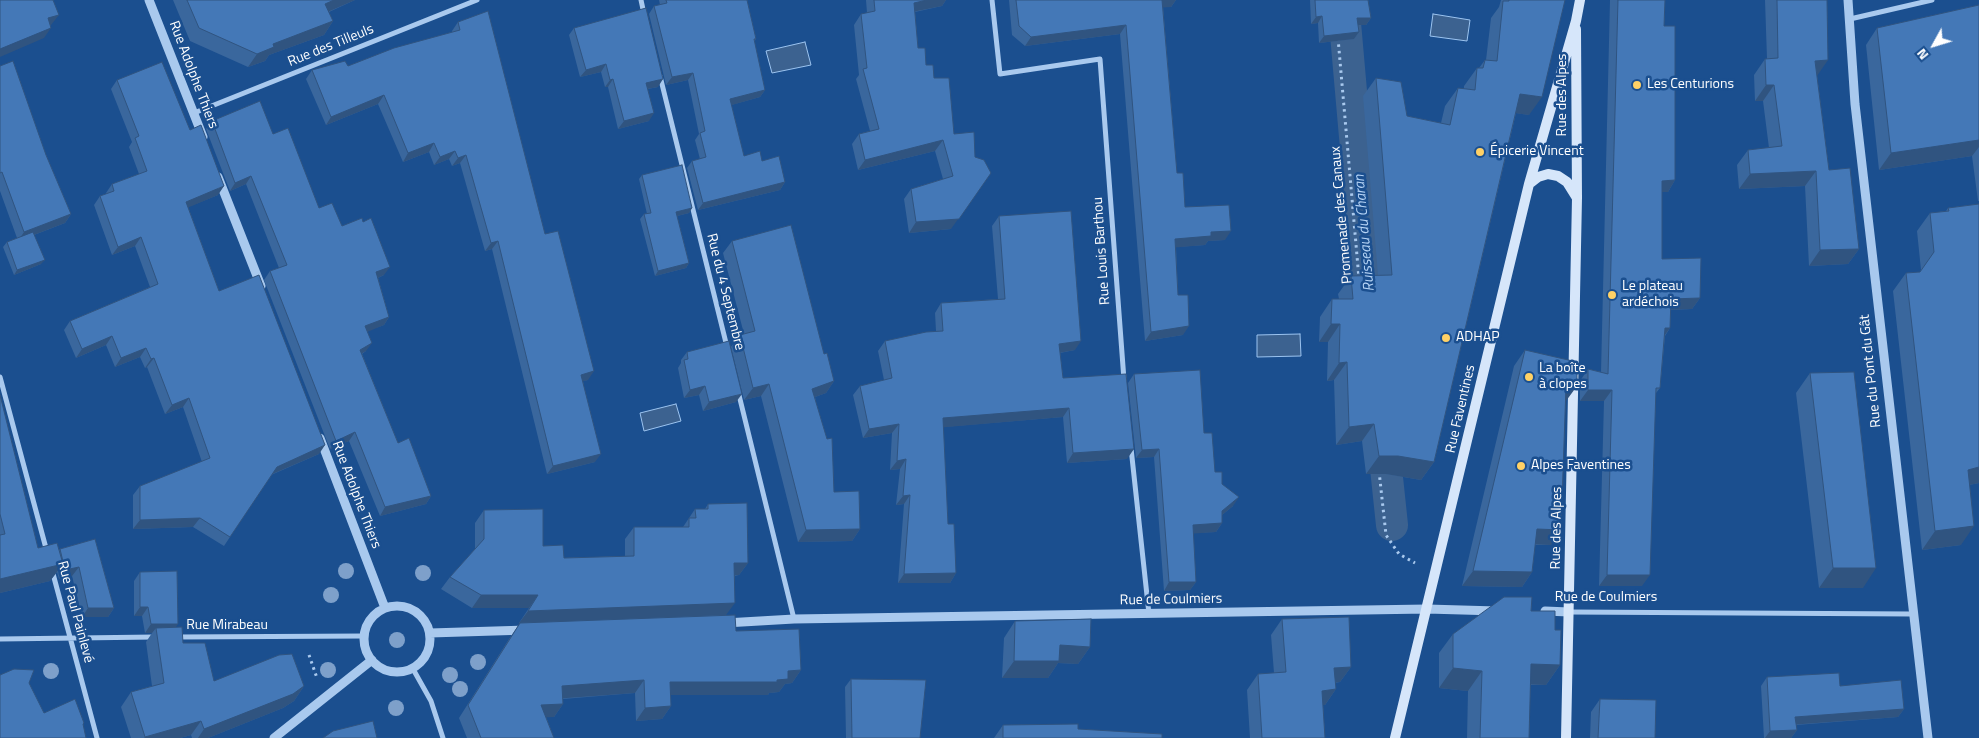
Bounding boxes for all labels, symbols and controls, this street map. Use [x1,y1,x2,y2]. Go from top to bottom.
street label: Rue Adolphe Thiers [165,19,221,131]
north arrow [1909,20,1959,70]
street label: Rue des Tilleuls [285,21,377,71]
text: N [1911,44,1933,65]
street label: Rue des Alpes [1555,54,1571,136]
place label: Les Centurions [1647,77,1734,93]
marker: Les Centurions [1631,79,1643,91]
place label: Épicerie Vincent [1490,144,1584,160]
street label: Promenade des Canaux [1328,145,1356,285]
marker: Épicerie Vincent [1474,146,1486,158]
water label: Ruisseau du Charan [1351,174,1379,292]
street label: Rue Louis Barthou [1090,197,1114,305]
street label: Rue du 4 Septembre [702,232,748,352]
place label: Le plateau ardéchois [1622,279,1683,312]
marker: Le plateau ardéchois [1606,289,1618,301]
street label: Rue du Pont du Gât [1857,314,1885,428]
place label: ADHAP [1456,330,1499,346]
marker: ADHAP [1440,332,1452,344]
place label: La boîte à clopes [1539,361,1587,394]
street label: Rue Faventines [1443,363,1479,455]
marker: La boîte à clopes [1523,371,1535,383]
street label: Rue Adolphe Thiers [328,439,384,551]
place label: Alpes Faventines [1531,458,1631,474]
marker: Alpes Faventines [1515,460,1527,472]
street label: Rue des Alpes [1548,486,1566,570]
street label: Rue Paul Painlevé [53,559,97,665]
street label: Rue de Coulmiers [1555,590,1657,606]
street label: Rue de Coulmiers [1120,591,1222,609]
street label: Rue Mirabeau [186,618,268,634]

